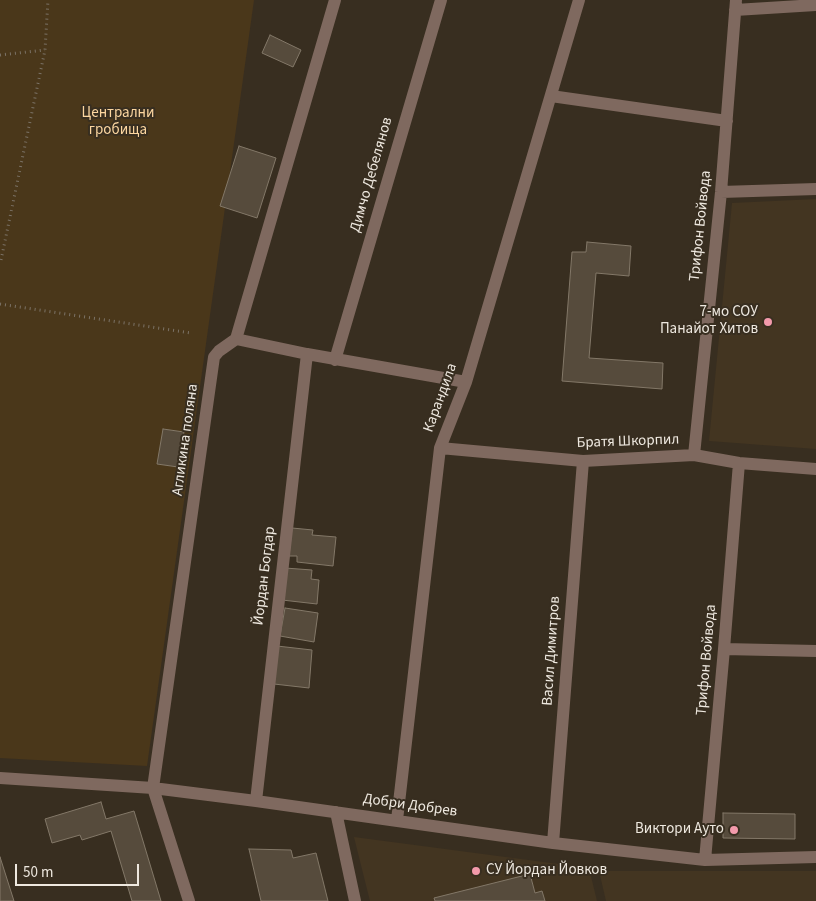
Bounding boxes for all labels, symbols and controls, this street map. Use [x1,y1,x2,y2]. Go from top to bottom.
park label: Централни гробища [81,105,155,140]
street label: Димчо Дебелянов [347,115,397,235]
street label: Трифон Войвода [686,170,716,282]
place label: 7-мо СОУ Панайот Хитов [660,304,758,339]
marker: 7-мо СОУ Панайот Хитов [762,316,774,328]
street label: Карандила [420,361,462,435]
street label: Агликина поляна [169,383,203,497]
street label: Братя Шкорпил [576,431,680,453]
street label: Йордан Богдар [250,526,280,626]
street label: Васил Димитров [539,596,565,706]
street label: Трифон Войвода [693,604,721,716]
street label: Добри Добрев [362,790,458,822]
place label: Виктори Ауто [635,821,724,839]
marker: Виктори Ауто [728,824,740,836]
scale bar [18,854,141,886]
text: 50 m [23,862,53,883]
place label: СУ Йордан Йовков [486,862,607,880]
marker: СУ Йордан Йовков [470,865,482,877]

